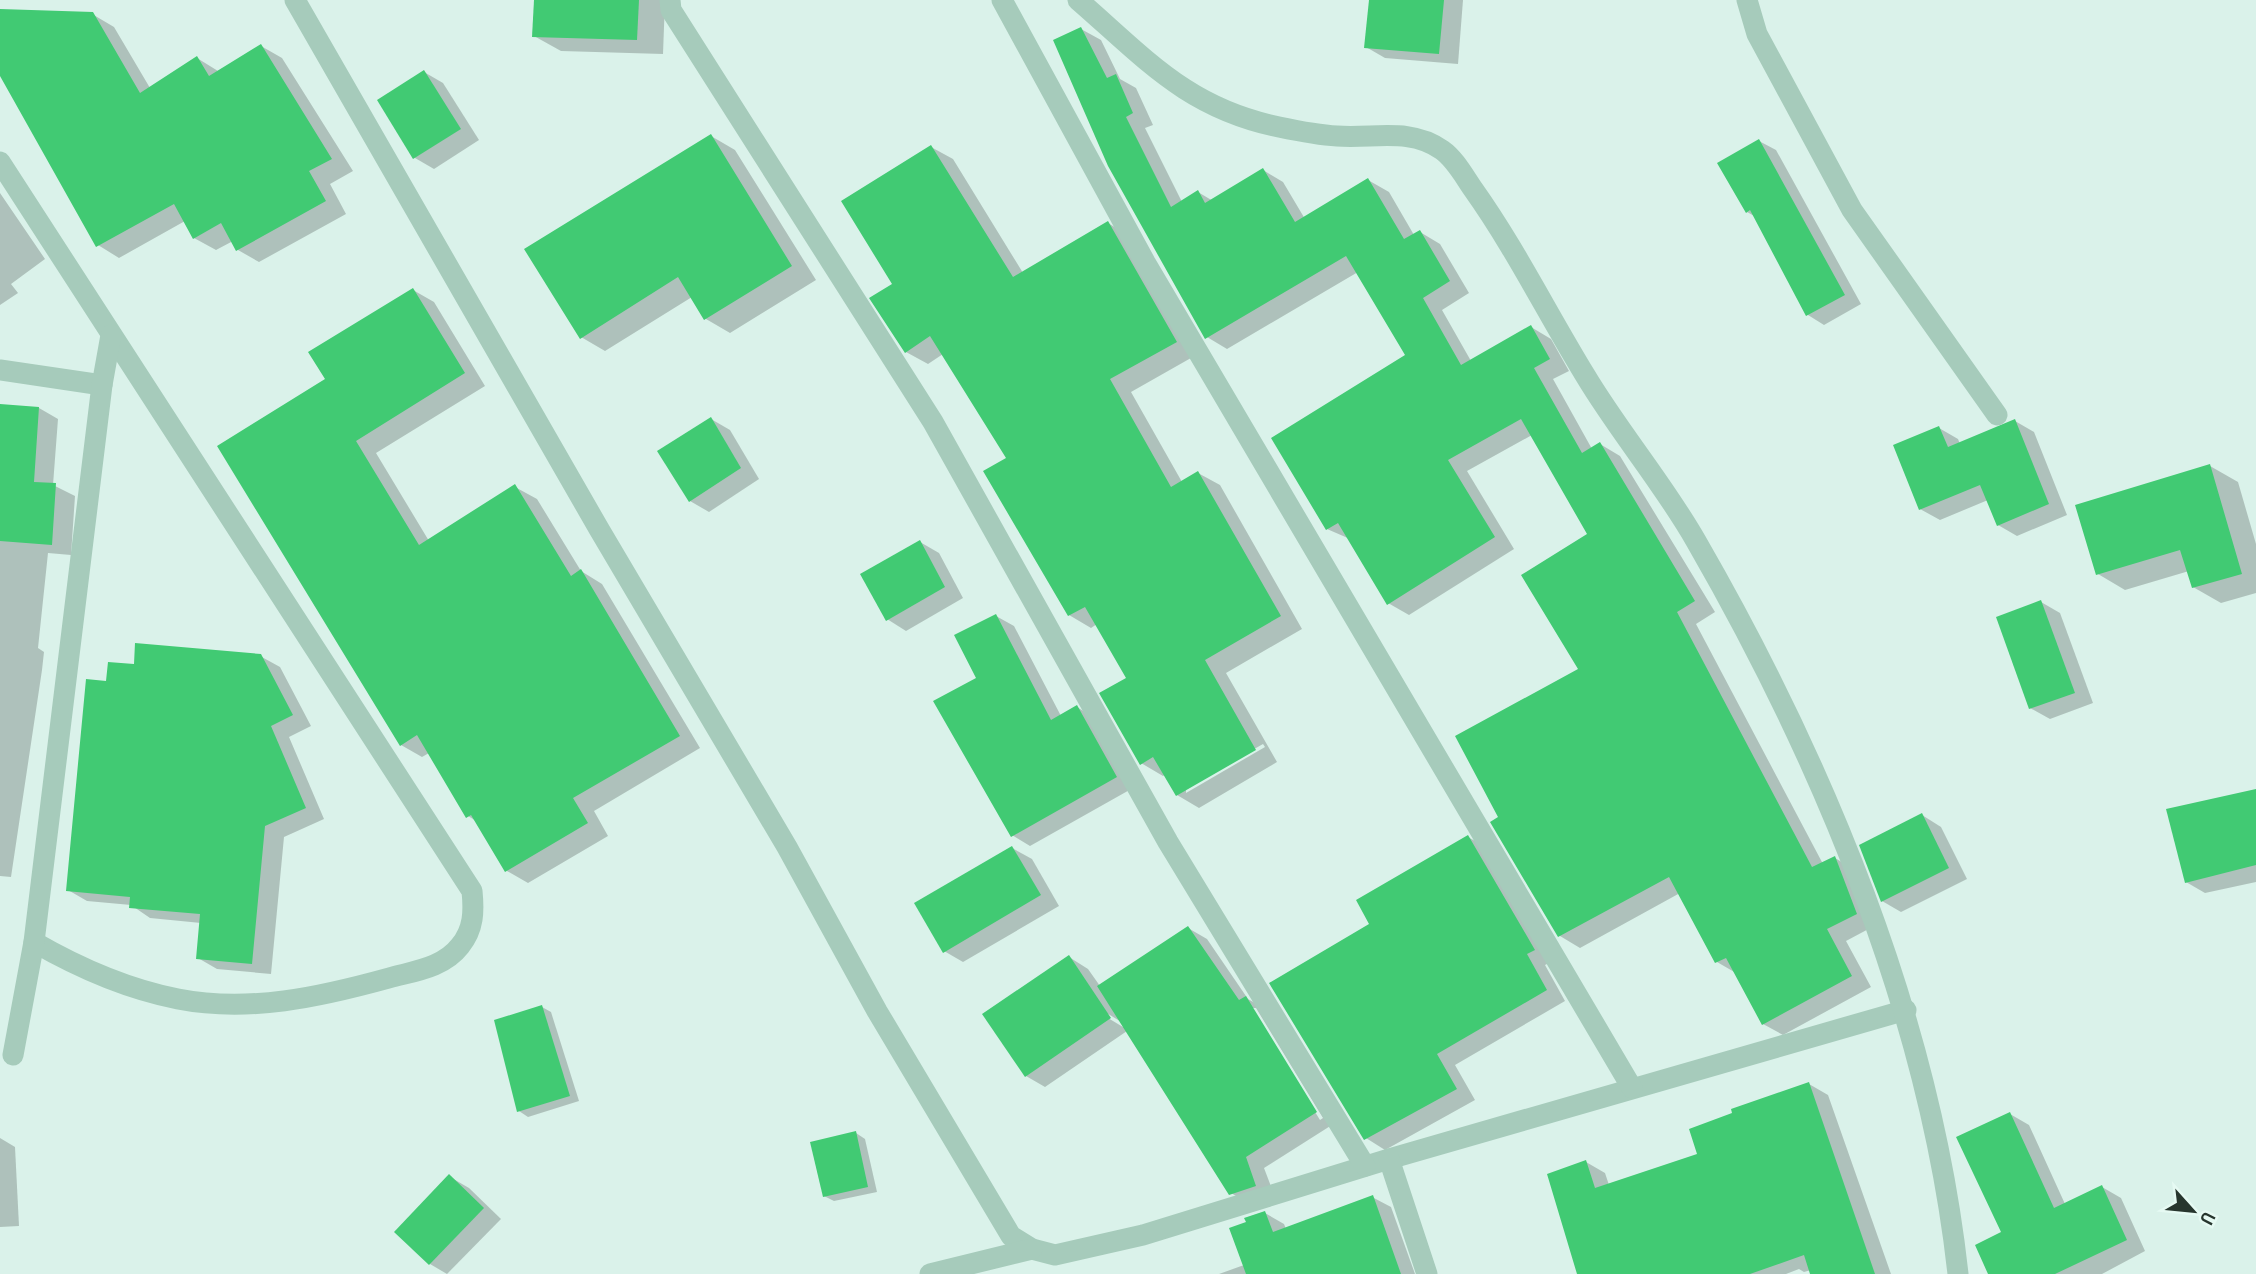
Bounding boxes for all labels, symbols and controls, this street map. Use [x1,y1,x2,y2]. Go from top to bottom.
north arrow [2158,1176,2228,1246]
text: U [2194,1208,2222,1230]

